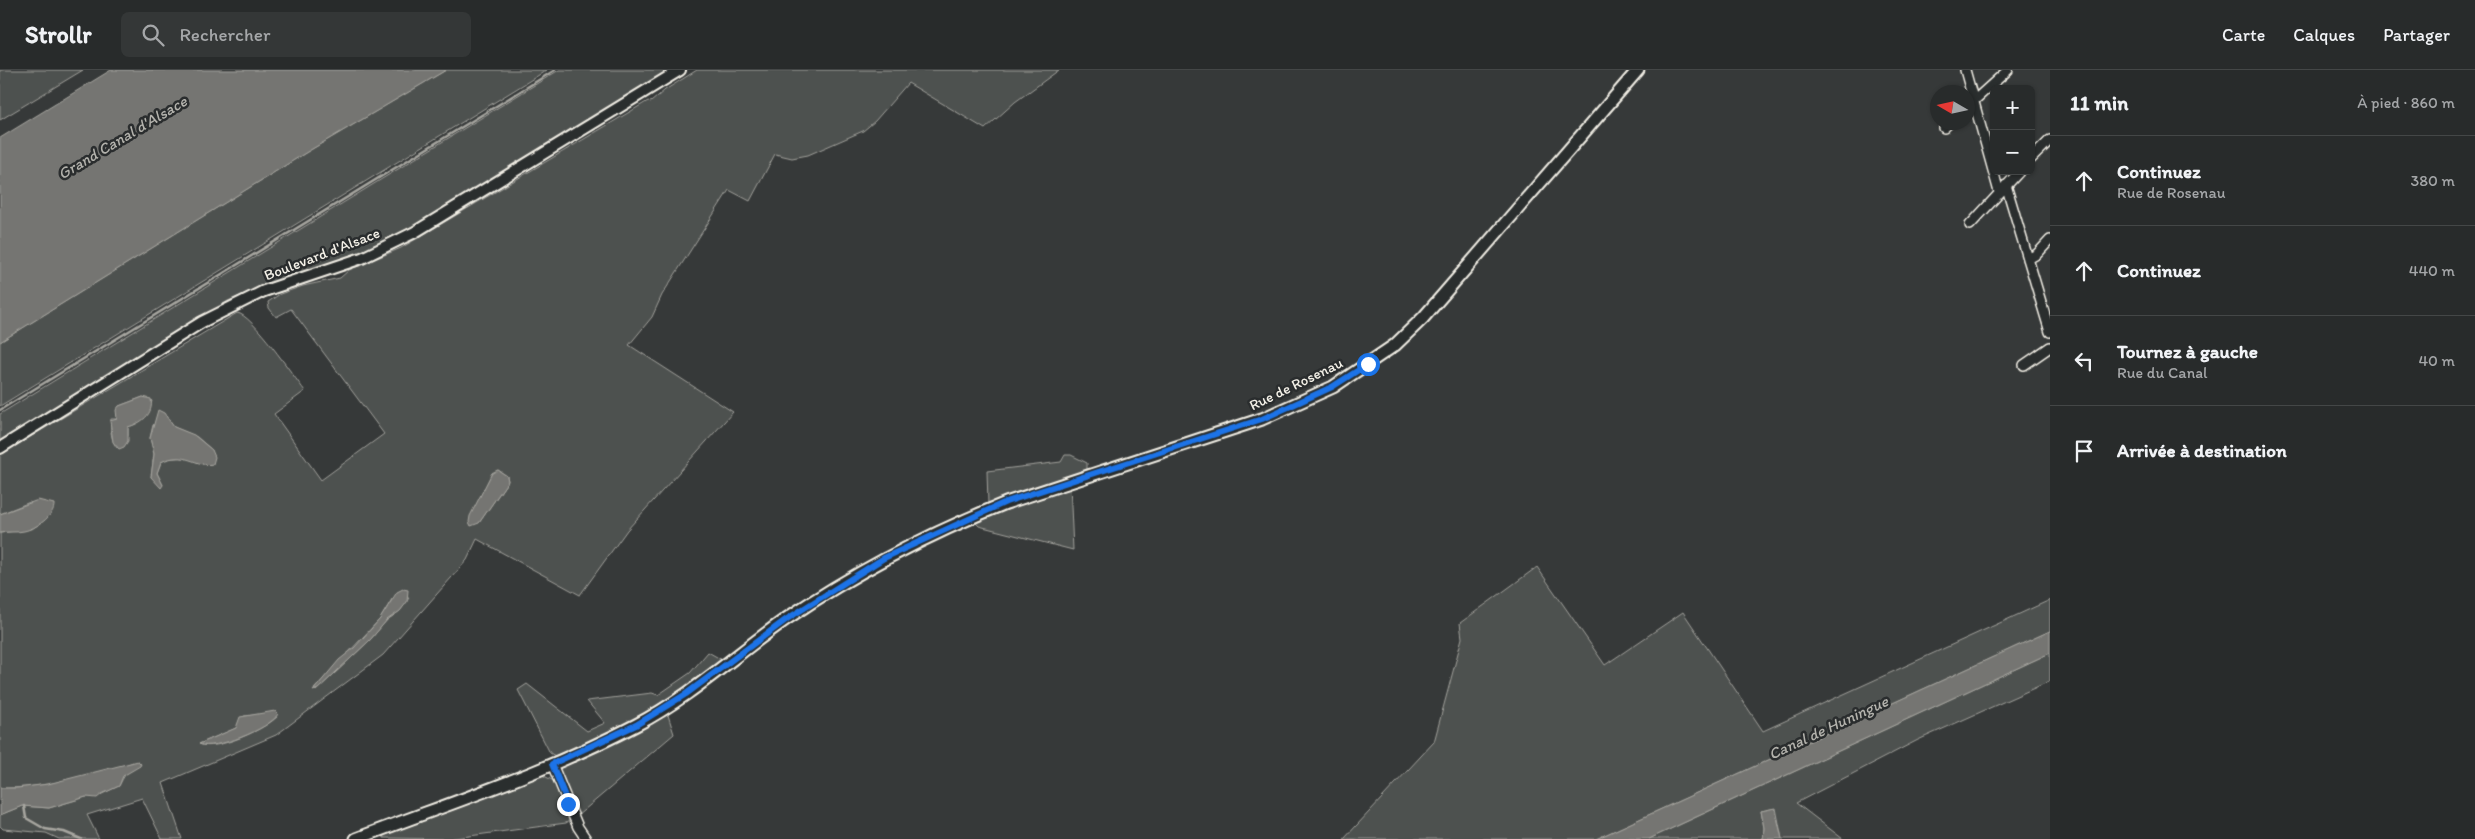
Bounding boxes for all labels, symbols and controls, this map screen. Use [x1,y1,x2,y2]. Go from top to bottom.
search box [121,12,471,57]
text: Strollr [25,20,91,49]
icon: search [139,21,167,49]
text: Rechercher [179,23,270,46]
text: Carte [2222,24,2265,46]
text: Calques [2293,24,2355,46]
text: Partager [2383,24,2450,46]
north arrow [1930,85,1975,130]
map controls [1990,85,2035,175]
button: + [1990,85,2035,130]
text: 11 min [2070,90,2128,115]
water label: Grand Canal d'Alsace [54,91,191,183]
text: À pied · 860 m [2357,93,2455,112]
button: − [1990,130,2035,175]
text: Continuez [2117,160,2201,183]
icon: ahead [2070,167,2098,195]
text: 380 m [2411,171,2455,190]
text: Rue de Rosenau [2117,183,2226,202]
street label: Boulevard d'Alsace [262,224,382,284]
icon: ahead [2070,257,2098,285]
text: Continuez [2117,259,2201,282]
text: 440 m [2409,261,2455,280]
text: Tournez à gauche [2117,340,2258,363]
icon: left [2070,347,2098,375]
text: 40 m [2418,351,2455,370]
route start [1357,353,1380,376]
street label: Rue de Rosenau [1246,354,1346,414]
text: Rue du Canal [2117,363,2208,382]
icon: arrive [2070,437,2098,465]
text: Arrivée à destination [2117,439,2287,462]
water label: Canal de Huningue [1765,691,1892,764]
route end [557,793,580,816]

